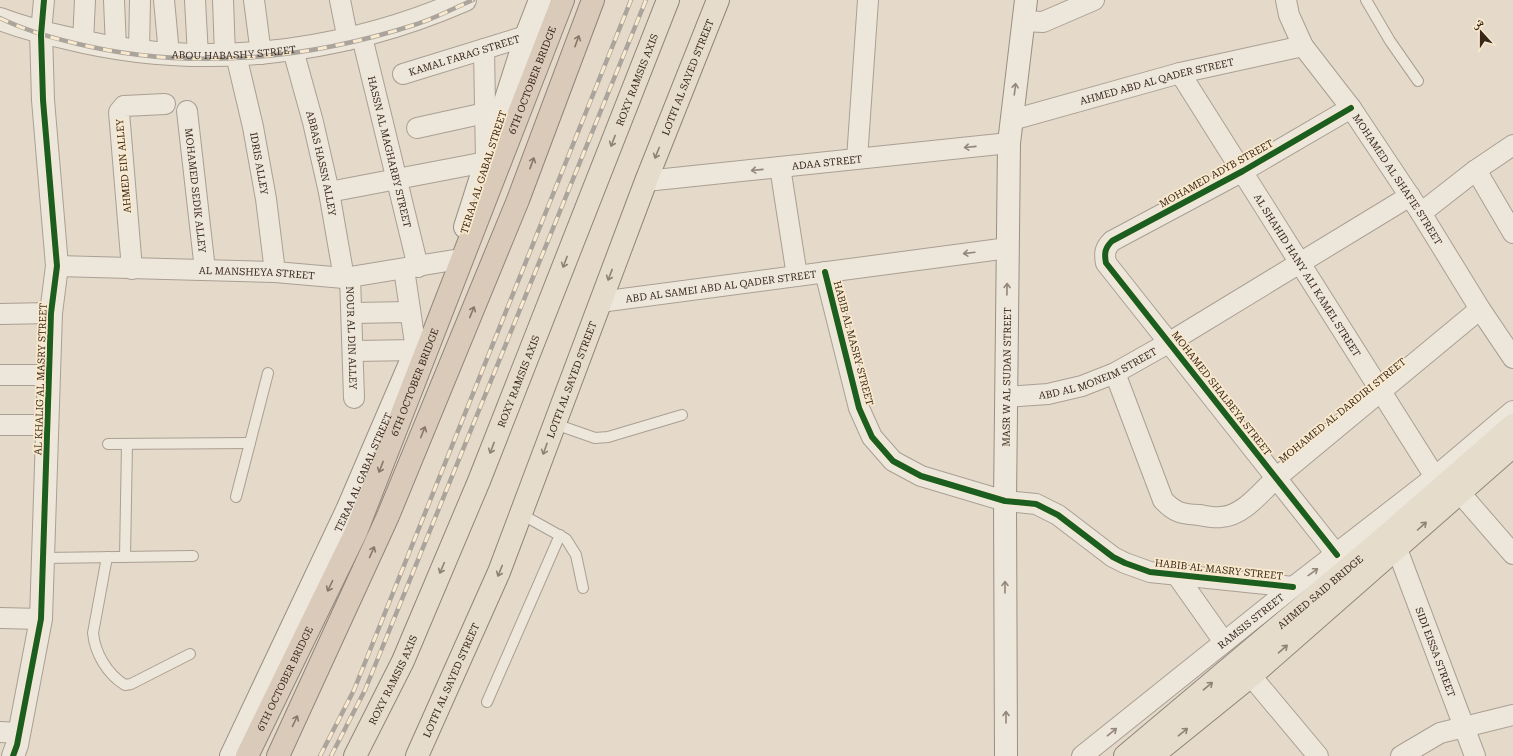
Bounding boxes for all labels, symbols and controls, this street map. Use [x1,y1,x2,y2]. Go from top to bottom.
north arrow [1461,12,1501,52]
text: ش [1470,15,1486,32]
street label: LOTFI AL SAYED STREET [660,17,716,137]
street label: 6TH OCTOBER BRIDGE [506,25,558,136]
street label: ROXY RAMSIS AXIS [614,32,660,128]
street label: KAMAL FARAG STREET [407,33,521,78]
one-way arrow [574,36,582,48]
street label: ABOU HABASHY STREET [171,44,297,61]
street label: AHMED ABD AL QADER STREET [1079,56,1235,107]
street label: HASSN AL MAGHARBY STREET [366,75,413,229]
one-way arrow [1011,83,1019,96]
street label: TERAA AL GABAL STREET [458,109,509,235]
street label: ABBAS HASSN ALLEY [304,110,338,217]
street label: MOHAMED AL SHAFIE STREET [1351,112,1444,247]
street label: AHMED EIN ALLEY [114,118,133,214]
street label: MOHAMED SEDIK ALLEY [183,128,208,254]
street label: IDRIS ALLEY [248,131,270,196]
one-way arrow [608,134,616,146]
street label: MOHAMED ADYB STREET [1157,137,1275,209]
one-way arrow [964,143,977,151]
one-way arrow [653,147,660,159]
street label: ADAA STREET [791,153,863,172]
one-way arrow [528,157,536,169]
one-way arrow [751,166,764,173]
street label: AL SHAHID HANY ALI KAMEL STREET [1252,192,1363,359]
one-way arrow [963,249,976,257]
one-way arrow [561,255,569,267]
street label: AL MANSHEYA STREET [199,265,316,281]
one-way arrow [606,268,614,280]
street label: ABD AL SAMEI ABD AL QADER STREET [625,268,817,305]
street label: HABIB AL MASRY STREET [832,280,876,407]
one-way arrow [1004,283,1011,296]
street label: NOUR AL DIN ALLEY [344,286,359,390]
street label: AL KHALIG AL MASRY STREET [32,302,49,455]
one-way arrow [469,306,477,318]
street label: MASR W AL SUDAN STREET [1001,307,1013,447]
street label: LOTFI AL SAYED STREET [545,320,599,440]
street label: 6TH OCTOBER BRIDGE [389,327,441,438]
street label: MOHAMED SHALBEYA STREET [1170,329,1274,458]
street label: ROXY RAMSIS AXIS [496,334,542,429]
street label: ABD AL MONEIM STREET [1038,346,1159,401]
street label: MOHAMED AL DARDIRI STREET [1277,356,1408,465]
street label: TERAA AL GABAL STREET [332,411,394,534]
one-way arrow [420,426,427,438]
one-way arrow [487,441,495,453]
one-way arrow [541,443,549,455]
one-way arrow [377,460,385,472]
one-way arrow [1417,521,1428,530]
one-way arrow [369,546,376,558]
street label: AHMED SAID BRIDGE [1276,553,1365,631]
street label: HABIB AL MASRY STREET [1154,557,1284,582]
one-way arrow [438,561,445,573]
one-way arrow [495,564,503,576]
one-way arrow [1307,568,1318,577]
one-way arrow [326,580,333,592]
one-way arrow [1001,581,1009,594]
street label: RAMSIS STREET [1216,591,1286,651]
street label: SIDI EISSA STREET [1413,606,1457,699]
street label: LOTFI AL SAYED STREET [421,621,482,739]
street label: 6TH OCTOBER BRIDGE [255,625,315,733]
street label: ROXY RAMSIS AXIS [367,634,419,727]
one-way arrow [1278,644,1288,653]
one-way arrow [1203,681,1213,690]
one-way arrow [1002,711,1010,724]
one-way arrow [292,715,299,727]
one-way arrow [1107,727,1118,736]
one-way arrow [1177,727,1188,736]

